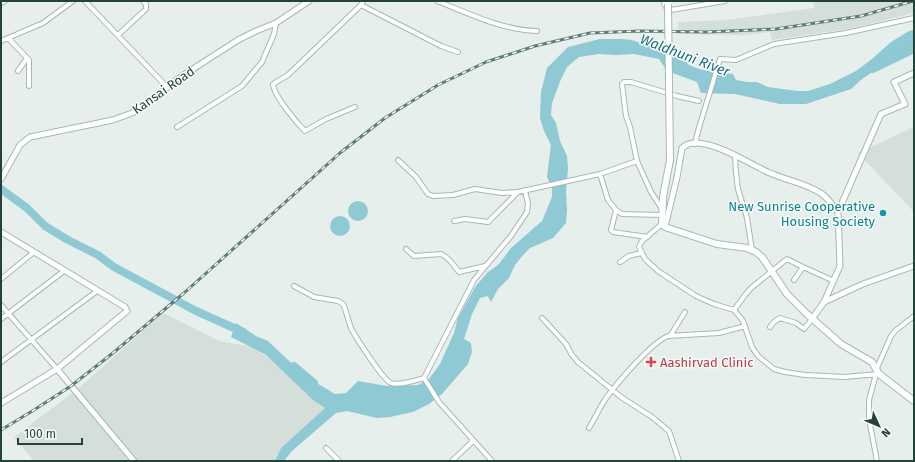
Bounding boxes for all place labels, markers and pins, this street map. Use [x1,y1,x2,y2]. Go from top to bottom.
place label: New Sunrise Cooperative Housing Society [728,199,876,229]
marker: New Sunrise Cooperative Housing Society [878,208,888,218]
place label: Aashirvad Clinic [660,355,753,370]
marker: Aashirvad Clinic [645,356,657,368]

